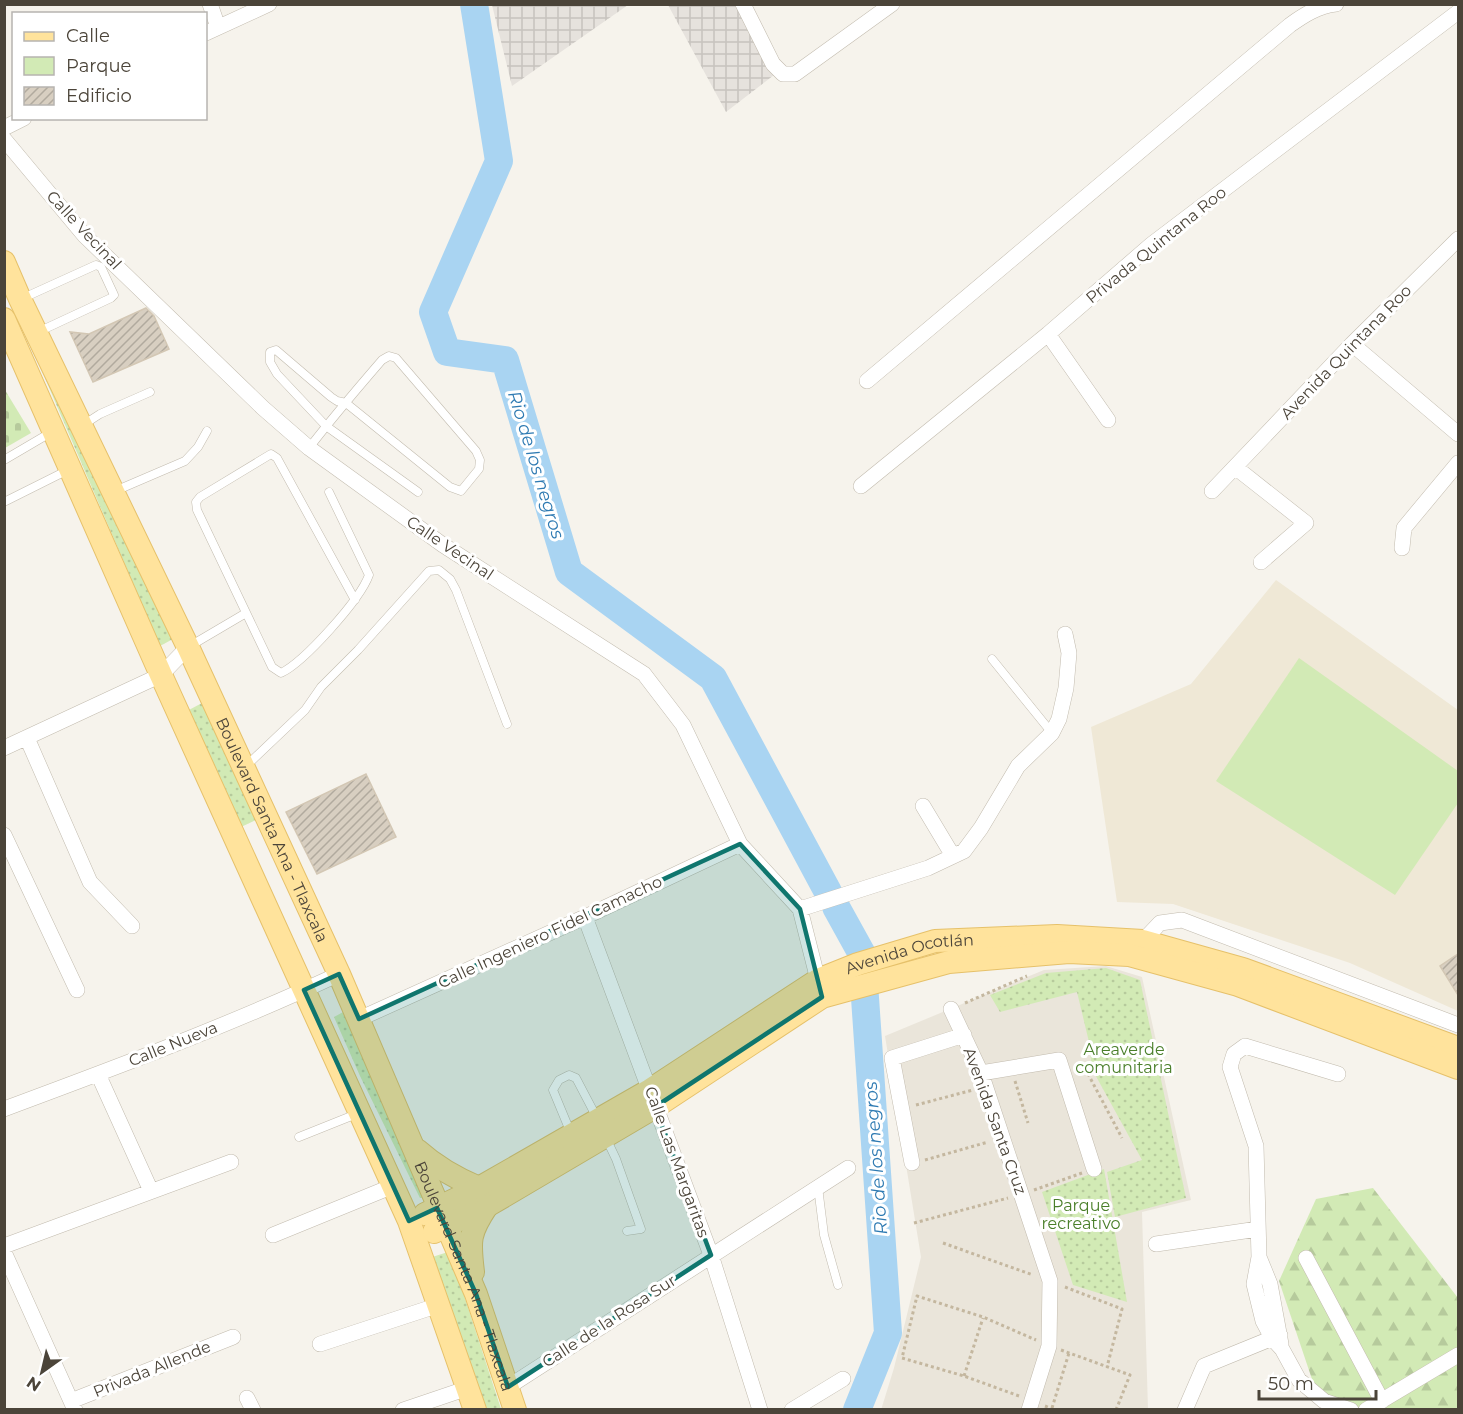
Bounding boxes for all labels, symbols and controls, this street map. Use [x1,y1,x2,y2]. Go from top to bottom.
legend [12,12,207,120]
text: Calle [66,25,110,47]
text: Parque [66,55,132,77]
text: Edificio [66,85,132,107]
street label: Privada Quintana Roo [1082,183,1230,307]
street label: Calle Vecinal [43,187,125,273]
street label: Avenida Quintana Roo [1277,281,1415,423]
water label: Rio de los negros [503,388,569,542]
street label: Calle Vecinal [403,512,497,584]
street label: Boulevard Santa Ana - Tlaxcala [212,714,332,945]
street label: Calle Ingeniero Fidel Camacho [435,872,665,992]
street label: Avenida Ocotlán [842,930,974,978]
street label: Calle Nueva [126,1018,220,1070]
park label: Areaverde comunitaria [1075,1040,1173,1077]
street label: Avenida Santa Cruz [960,1045,1030,1197]
water label: Rio de los negros [860,1080,892,1235]
street label: Calle Las Margaritas [641,1084,713,1240]
street label: Boulevard Santa Ana - Tlaxcala [411,1158,517,1393]
park label: Parque recreativo [1041,1196,1121,1233]
street label: Calle de la Rosa Sur [538,1271,680,1371]
street label: Privada Allende [90,1337,214,1401]
north arrow [12,1342,72,1402]
scale bar [1259,1363,1376,1401]
text: N [23,1373,45,1396]
text: 50 m [1268,1373,1314,1395]

